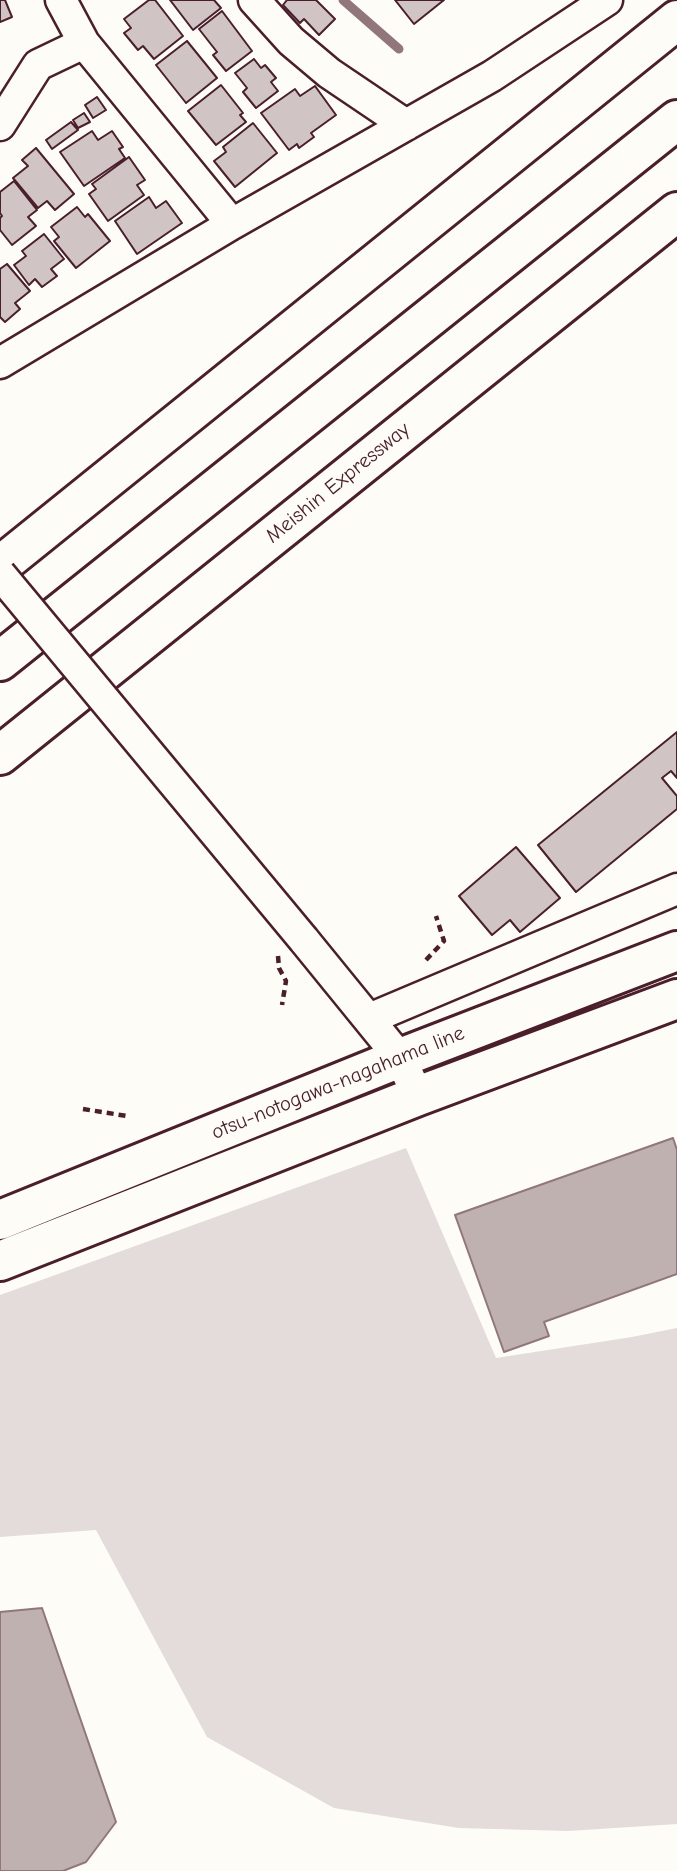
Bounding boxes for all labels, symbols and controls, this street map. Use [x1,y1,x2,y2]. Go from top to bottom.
street label: Meishin Expressway [261,417,415,549]
street label: otsu-notogawa-nagahama line [208,1021,468,1145]

